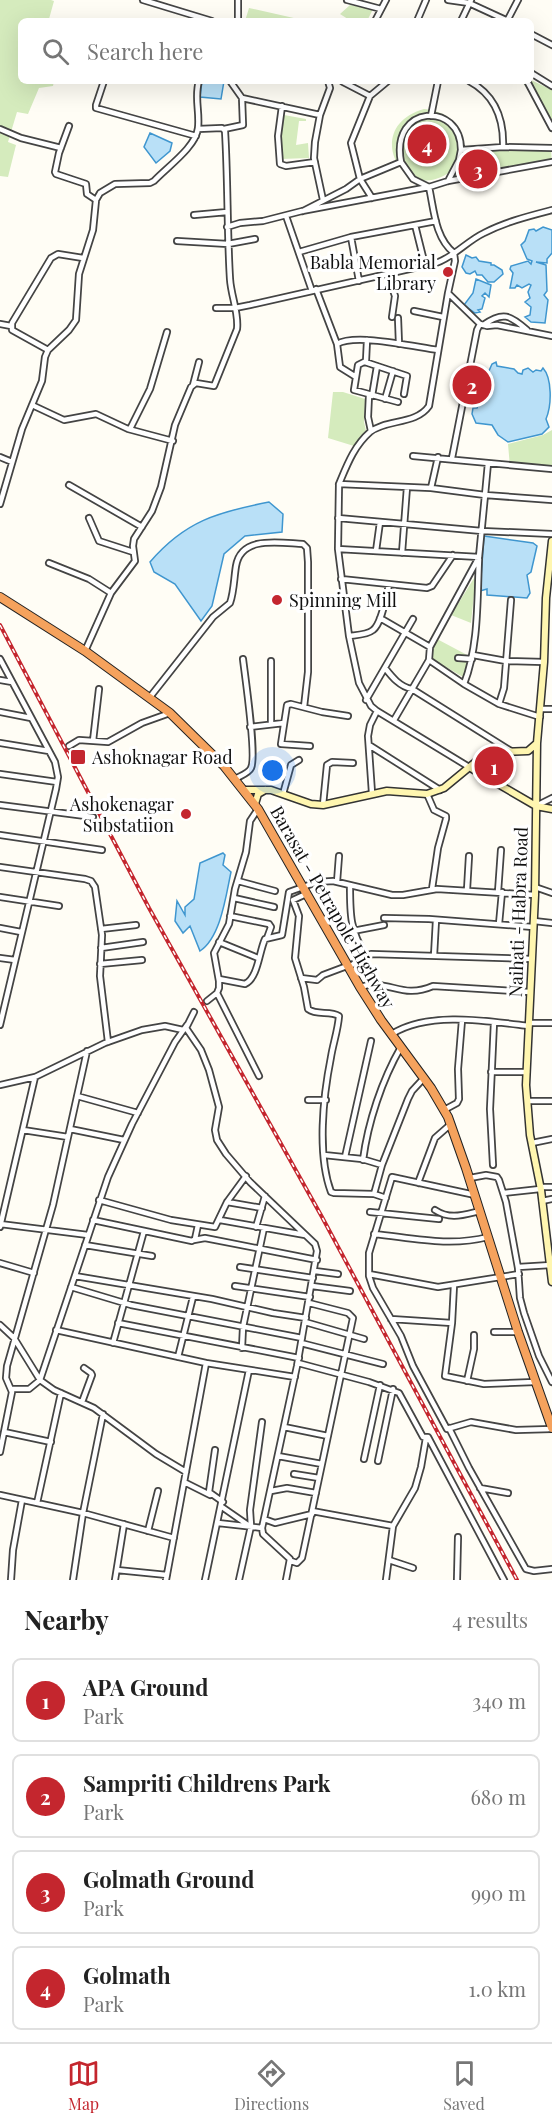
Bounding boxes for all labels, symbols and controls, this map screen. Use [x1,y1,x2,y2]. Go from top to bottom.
search box [18,18,534,84]
icon: search [39,35,72,68]
text: Search here [87,36,203,66]
pin: 4 [408,122,446,166]
pin: 3 [458,146,498,192]
place label: Babla Memorial Library [310,250,436,295]
marker: Babla Memorial Library [441,265,455,279]
pin: 2 [452,362,492,408]
place label: Spinning Mill [289,588,397,612]
marker: Spinning Mill [270,593,284,607]
pin: 1 [474,744,514,789]
place label: Ashoknagar Road [91,745,233,769]
marker: Ashoknagar Road [69,748,87,766]
your location [258,756,287,785]
place label: Ashokenagar Substatiion [69,792,174,837]
street label: Barasat - Petrapole Highway [265,801,401,1013]
marker: Ashokenagar Substatiion [179,807,193,821]
street label: Naihati - Habra Road [503,826,533,998]
text: Nearby [24,1602,109,1637]
text: 4 results [452,1606,528,1633]
text: APA Ground [83,1672,208,1702]
text: 1 [42,1687,49,1714]
text: 340 m [472,1687,526,1714]
text: Park [83,1702,124,1729]
text: Sampriti Childrens Park [83,1768,330,1798]
text: 2 [40,1783,51,1810]
text: 680 m [471,1783,526,1810]
text: Park [83,1798,124,1825]
text: Golmath Ground [83,1864,254,1894]
text: 3 [41,1879,50,1906]
text: 990 m [471,1879,526,1906]
text: Park [83,1894,124,1921]
text: Golmath [83,1960,171,1990]
text: 4 [40,1975,51,2002]
text: 1.0 km [468,1975,526,2002]
text: Park [83,1990,124,2017]
tab: Map [67,2057,100,2114]
tab: Directions [234,2057,309,2114]
tab: Saved [443,2057,485,2114]

